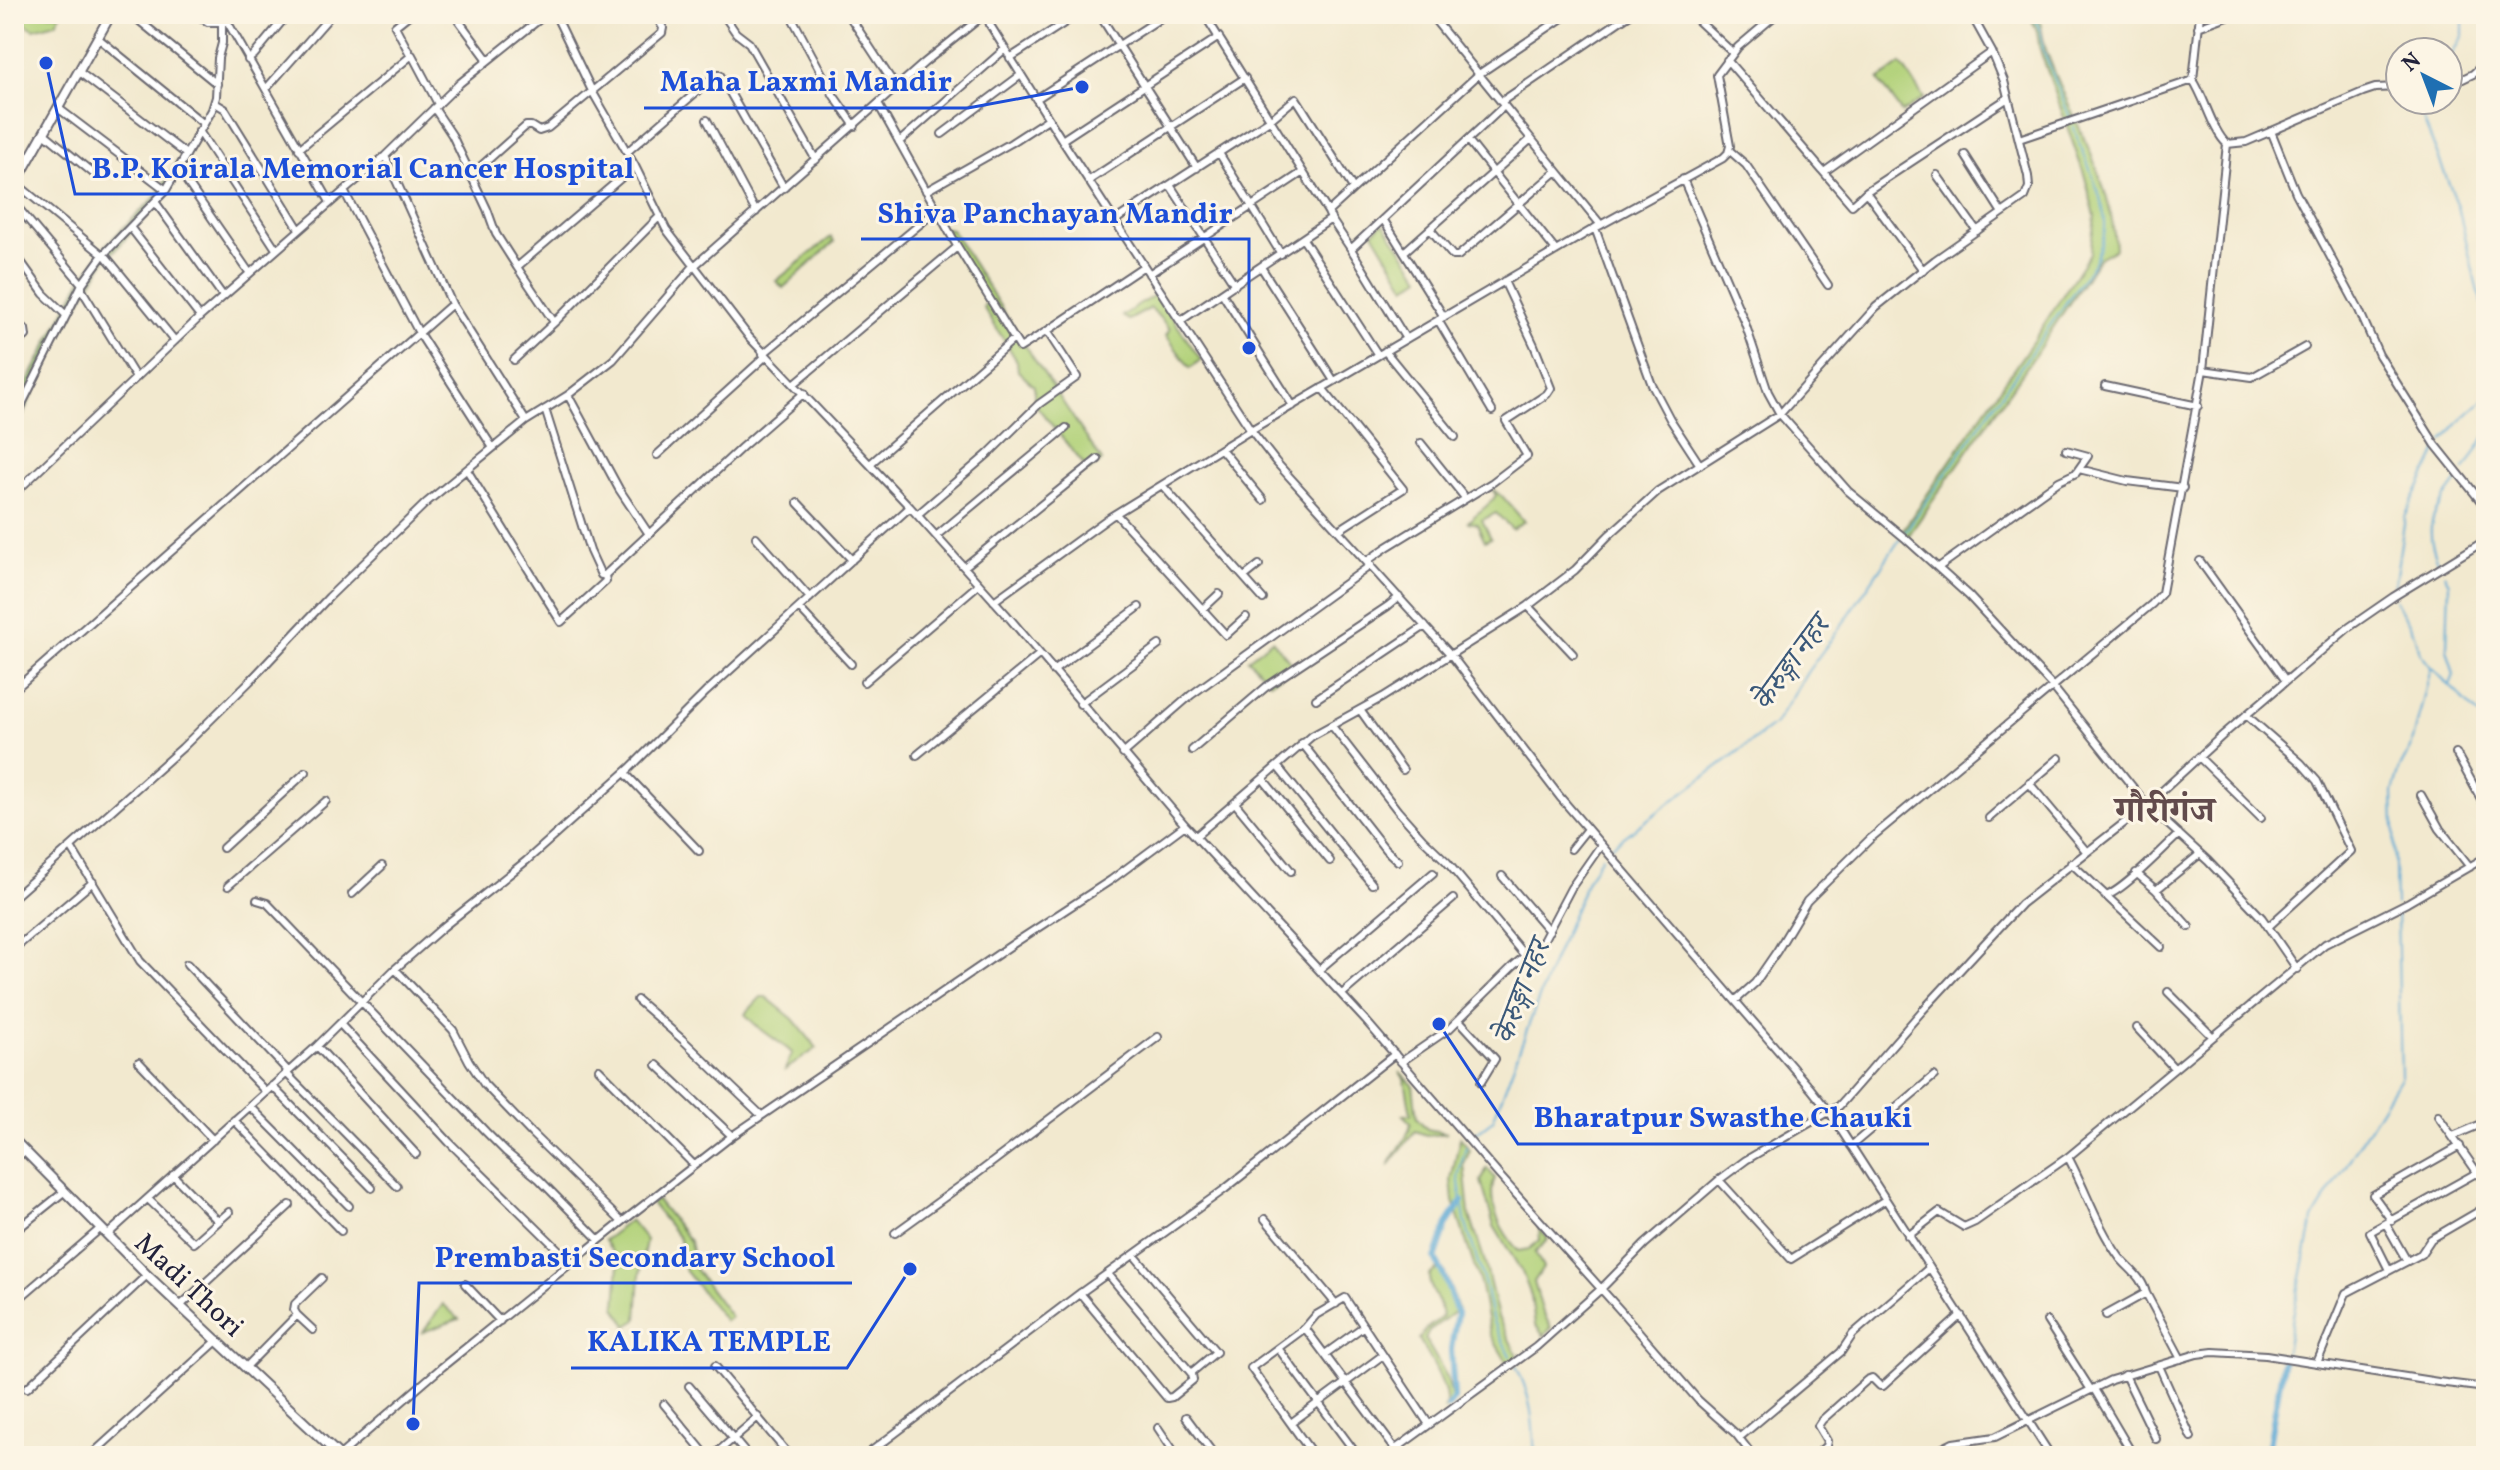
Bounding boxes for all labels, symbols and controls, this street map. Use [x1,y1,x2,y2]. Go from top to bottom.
north arrow [2384,36,2464,116]
text: N [2396,46,2429,80]
callout: Maha Laxmi Mandir [644,54,968,108]
text: Maha Laxmi Mandir [660,62,952,104]
callout: B.P. Koirala Memorial Cancer Hospital [75,140,650,194]
text: B.P. Koirala Memorial Cancer Hospital [91,149,635,191]
callout: Shiva Panchayan Mandir [861,185,1249,239]
text: Shiva Panchayan Mandir [877,194,1233,236]
water label: केेरुङ्गा नहर [1743,604,1844,720]
district label: गौरीगंज [2112,788,2218,838]
water label: केरुङ्गा नहर [1484,929,1564,1051]
callout: Bharatpur Swasthe Chauki [1518,1090,1929,1144]
text: Bharatpur Swasthe Chauki [1534,1098,1912,1140]
street label: Madi Thori [125,1225,252,1347]
callout: Prembasti Secondary School [419,1229,852,1283]
text: Prembasti Secondary School [434,1238,836,1280]
callout: KALIKA TEMPLE [571,1314,847,1368]
text: KALIKA TEMPLE [587,1322,831,1364]

